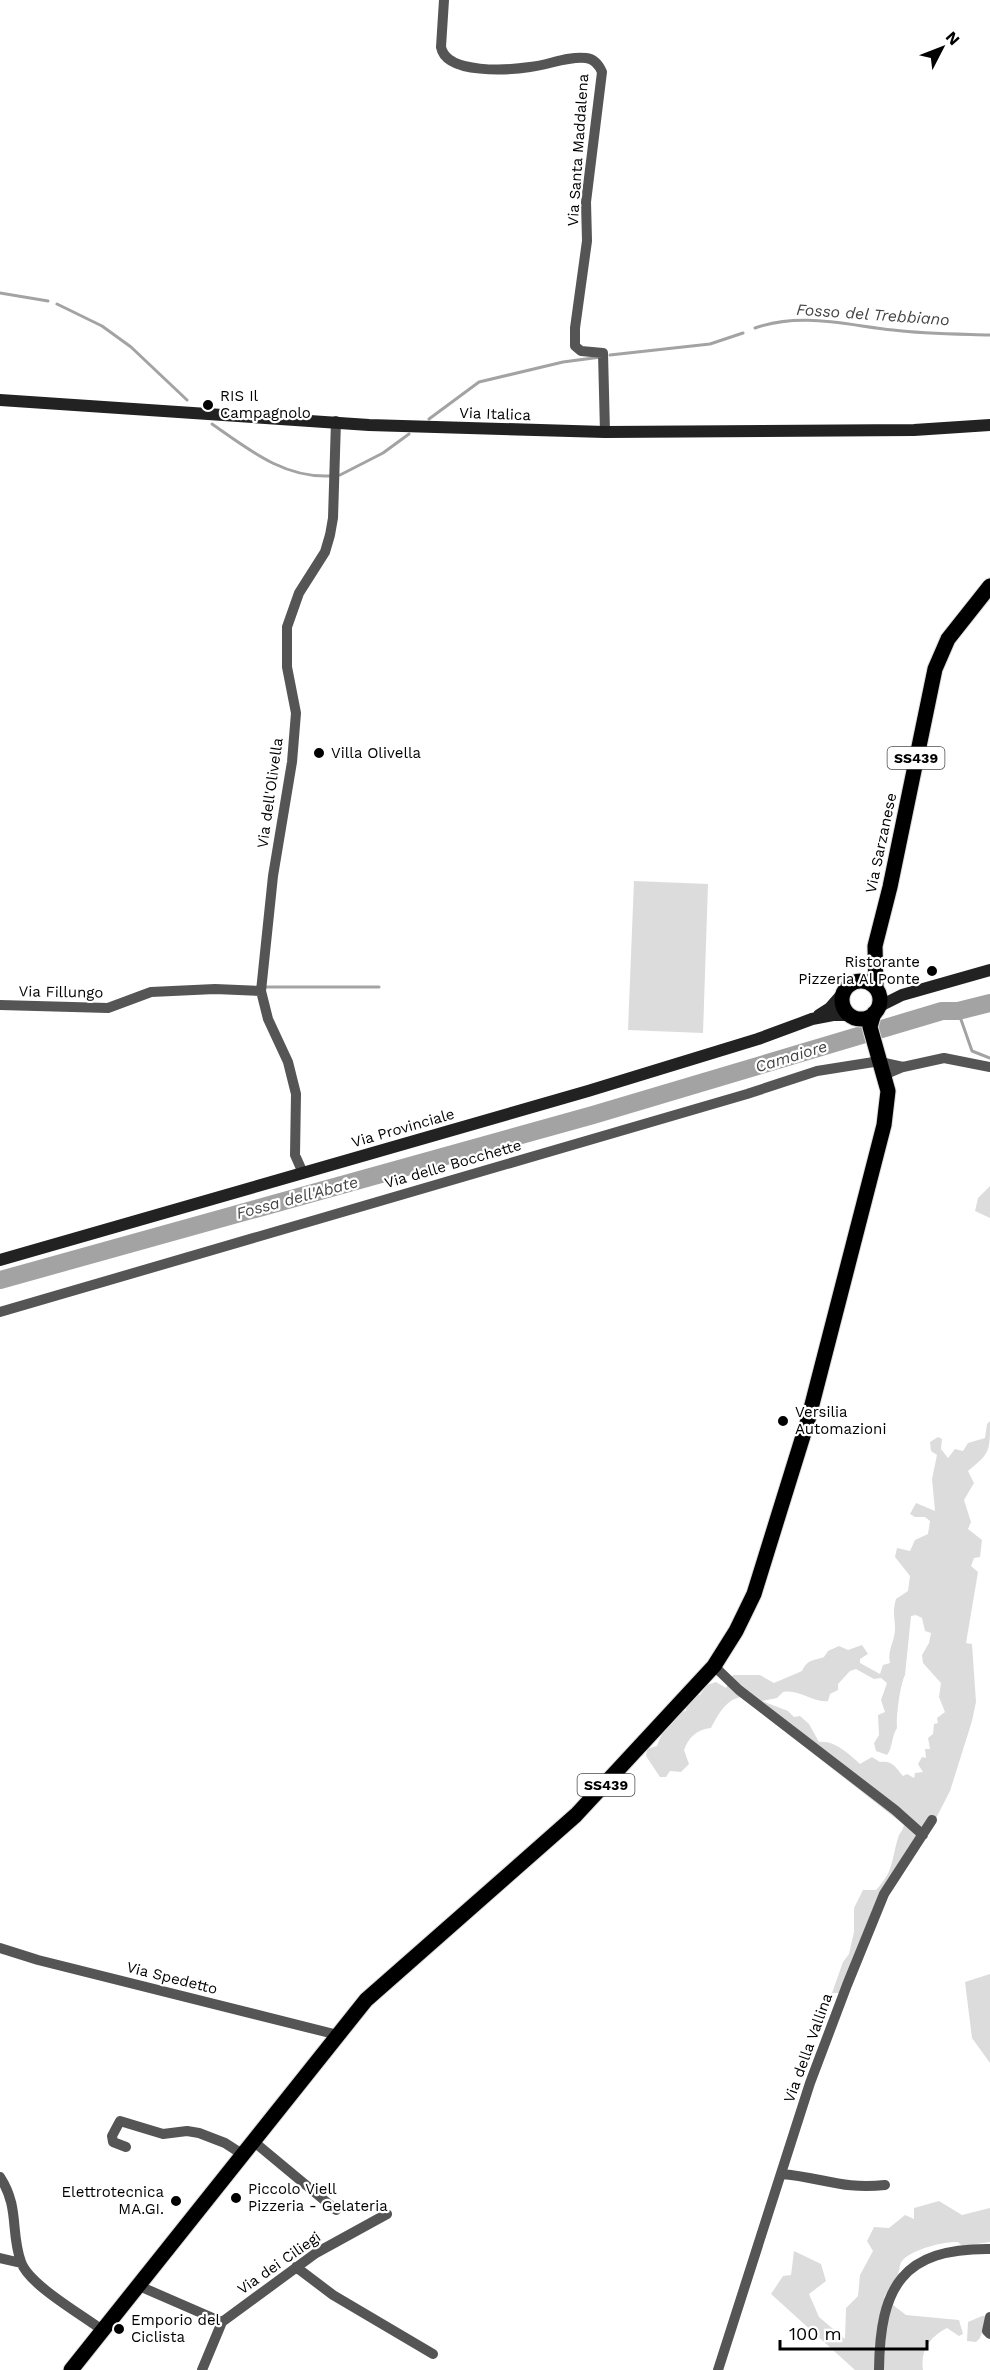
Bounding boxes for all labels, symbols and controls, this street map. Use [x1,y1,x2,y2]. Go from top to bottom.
north arrow [912,18,972,78]
text: N [942,28,964,49]
street label: Via Santa Maddalena [564,72,592,227]
water label: Fosso del Trebbiano [796,300,950,329]
place label: RIS Il Campagnolo [220,387,311,422]
marker: RIS Il Campagnolo [201,398,215,412]
street label: Via Italica [459,404,532,424]
street label: Via dell'Olivella [253,736,287,849]
place label: Villa Olivella [331,744,422,762]
marker: Villa Olivella [312,746,326,760]
road number: SS439 [888,747,944,769]
street label: Via Sarzanese [862,791,900,895]
place label: Ristorante Pizzeria Al Ponte [798,953,920,988]
marker: Ristorante Pizzeria Al Ponte [925,964,939,978]
street label: Via Fillungo [18,982,104,1002]
water label: Camaiore [753,1037,829,1076]
street label: Via Provinciale [349,1105,457,1151]
street label: Via delle Bocchette [382,1136,524,1192]
water label: Fossa dell'Abate [234,1172,360,1223]
place label: Versilia Automazioni [795,1403,886,1438]
marker: Versilia Automazioni [776,1414,790,1428]
road number: SS439 [578,1774,634,1796]
street label: Via Spedetto [125,1958,219,1998]
street label: Via della Vallina [780,1990,836,2105]
place label: Piccolo Viell Pizzeria - Gelateria [248,2180,388,2215]
place label: Elettrotecnica MA.GI. [62,2183,165,2218]
marker: Piccolo Viell Pizzeria - Gelateria [229,2191,243,2205]
marker: Elettrotecnica MA.GI. [169,2194,183,2208]
street label: Via dei Ciliegi [234,2228,324,2298]
place label: Emporio del Ciclista [131,2311,221,2346]
scale bar [780,2313,927,2351]
marker: Emporio del Ciclista [112,2322,126,2336]
text: 100 m [789,2323,842,2344]

